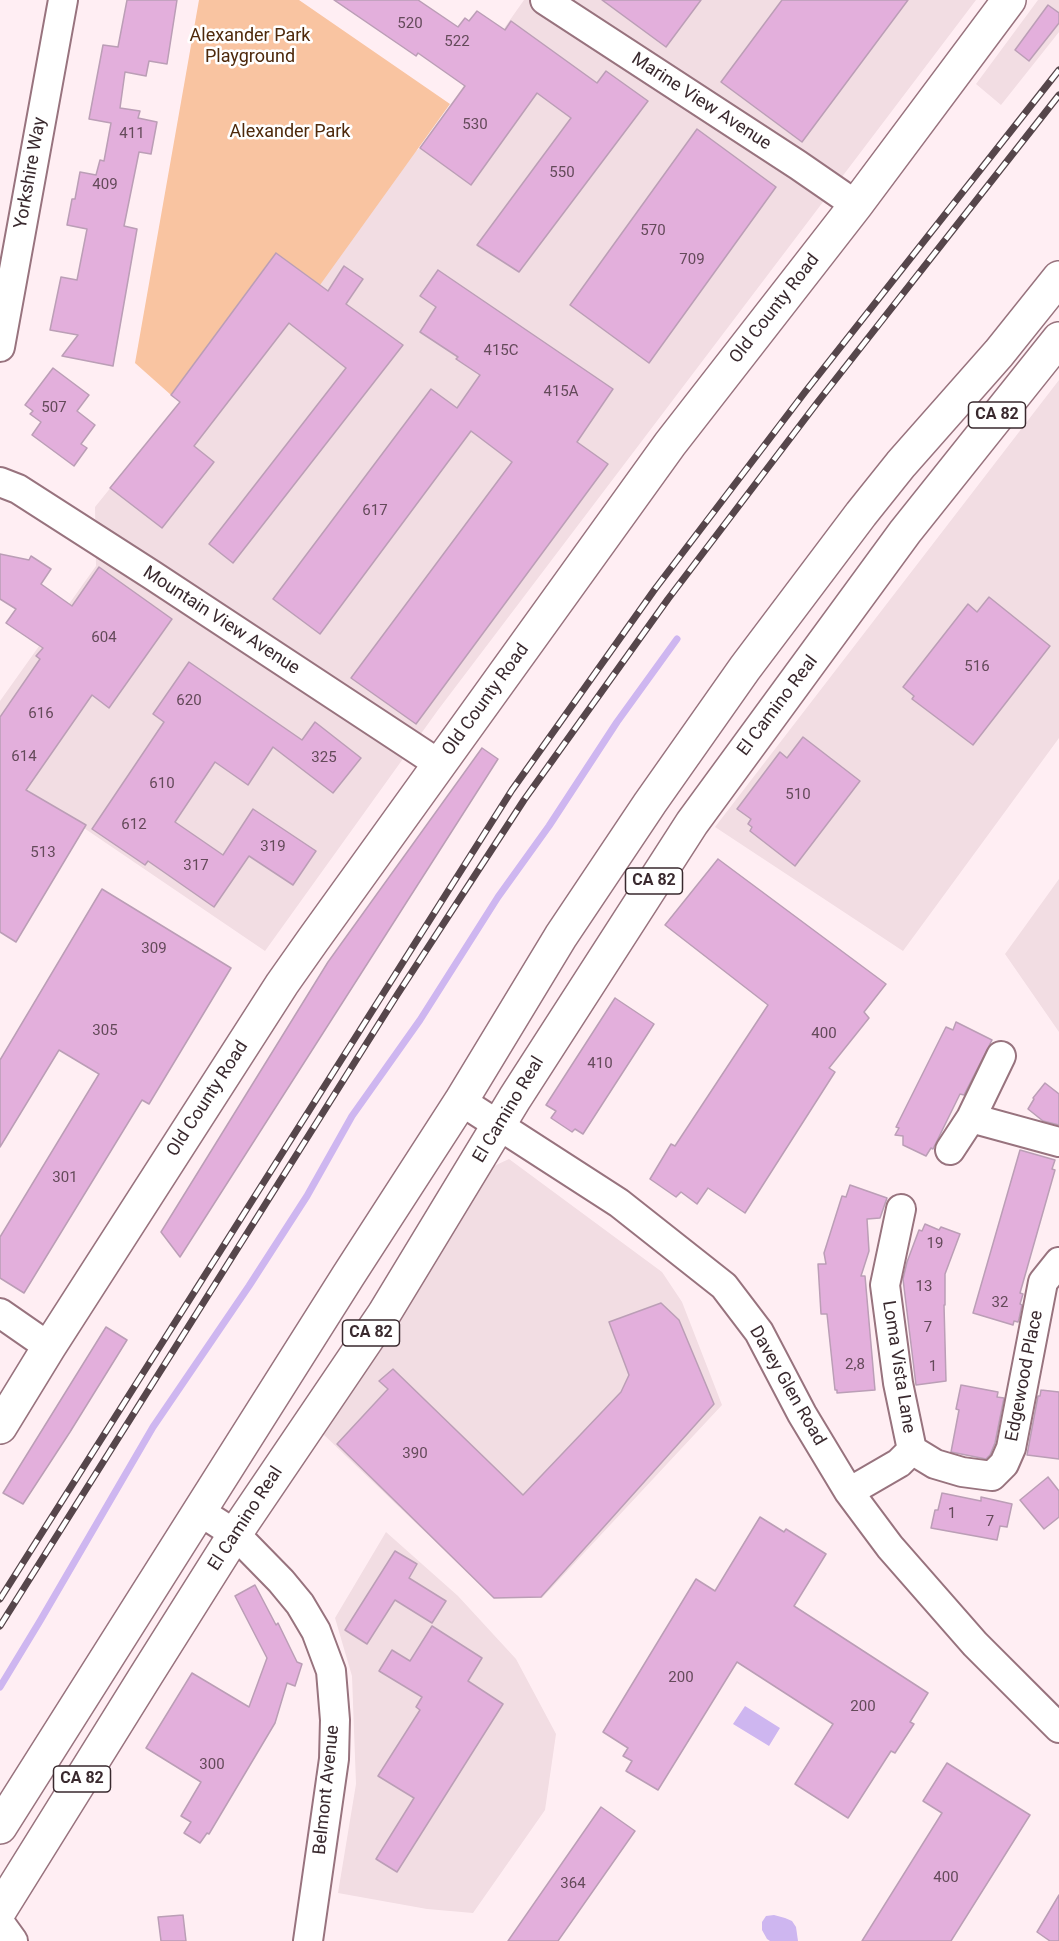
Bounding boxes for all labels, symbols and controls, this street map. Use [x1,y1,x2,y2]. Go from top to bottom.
house number: 520 [397,15,423,33]
park label: Alexander Park Playground [190,25,310,68]
house number: 522 [444,33,470,51]
street label: Marine View Avenue [627,49,775,155]
street label: Yorkshire Way [11,115,51,231]
house number: 530 [462,116,488,134]
park label: Alexander Park [230,121,350,143]
house number: 411 [119,125,145,143]
house number: 550 [549,164,575,182]
house number: 409 [92,176,118,194]
house number: 570 [640,222,666,240]
street label: Old County Road [725,250,825,368]
house number: 709 [679,251,705,269]
house number: 415C [483,342,519,360]
house number: 415A [543,383,579,401]
house number: 507 [41,399,67,417]
road number: CA 82 [968,402,1026,428]
house number: 617 [362,502,388,520]
street label: Mountain View Avenue [139,562,303,680]
house number: 604 [91,629,117,647]
street label: Old County Road [438,640,534,760]
street label: El Camino Real [733,651,823,761]
house number: 516 [964,658,990,676]
house number: 620 [176,692,202,710]
house number: 616 [28,705,54,723]
house number: 614 [11,748,37,766]
house number: 325 [311,749,337,767]
house number: 610 [149,775,175,793]
house number: 510 [785,786,811,804]
house number: 612 [121,816,147,834]
house number: 319 [260,838,286,856]
house number: 513 [30,844,56,862]
house number: 317 [183,857,209,875]
road number: CA 82 [626,868,682,894]
house number: 309 [141,940,167,958]
house number: 305 [92,1022,118,1040]
house number: 400 [811,1025,837,1043]
street label: Old County Road [163,1037,253,1161]
street label: El Camino Real [469,1053,549,1167]
house number: 410 [587,1055,613,1073]
house number: 301 [52,1169,78,1187]
house number: 19 [927,1235,943,1253]
house number: 13 [916,1278,932,1296]
house number: 32 [992,1294,1008,1312]
street label: Loma Vista Lane [877,1299,919,1435]
street label: Edgewood Place [1002,1309,1048,1443]
house number: 7 [924,1319,932,1337]
road number: CA 82 [342,1320,400,1346]
street label: Davey Glen Road [744,1322,830,1450]
house number: 2,8 [845,1356,865,1374]
house number: 1 [929,1358,937,1376]
house number: 390 [402,1445,428,1463]
street label: El Camino Real [204,1463,288,1575]
house number: 1 [948,1505,956,1523]
house number: 7 [986,1513,994,1531]
house number: 200 [668,1669,694,1687]
house number: 200 [850,1698,876,1716]
street label: Belmont Avenue [309,1724,345,1856]
house number: 300 [199,1756,225,1774]
road number: CA 82 [54,1766,110,1792]
house number: 400 [933,1869,959,1887]
house number: 364 [560,1875,586,1893]

